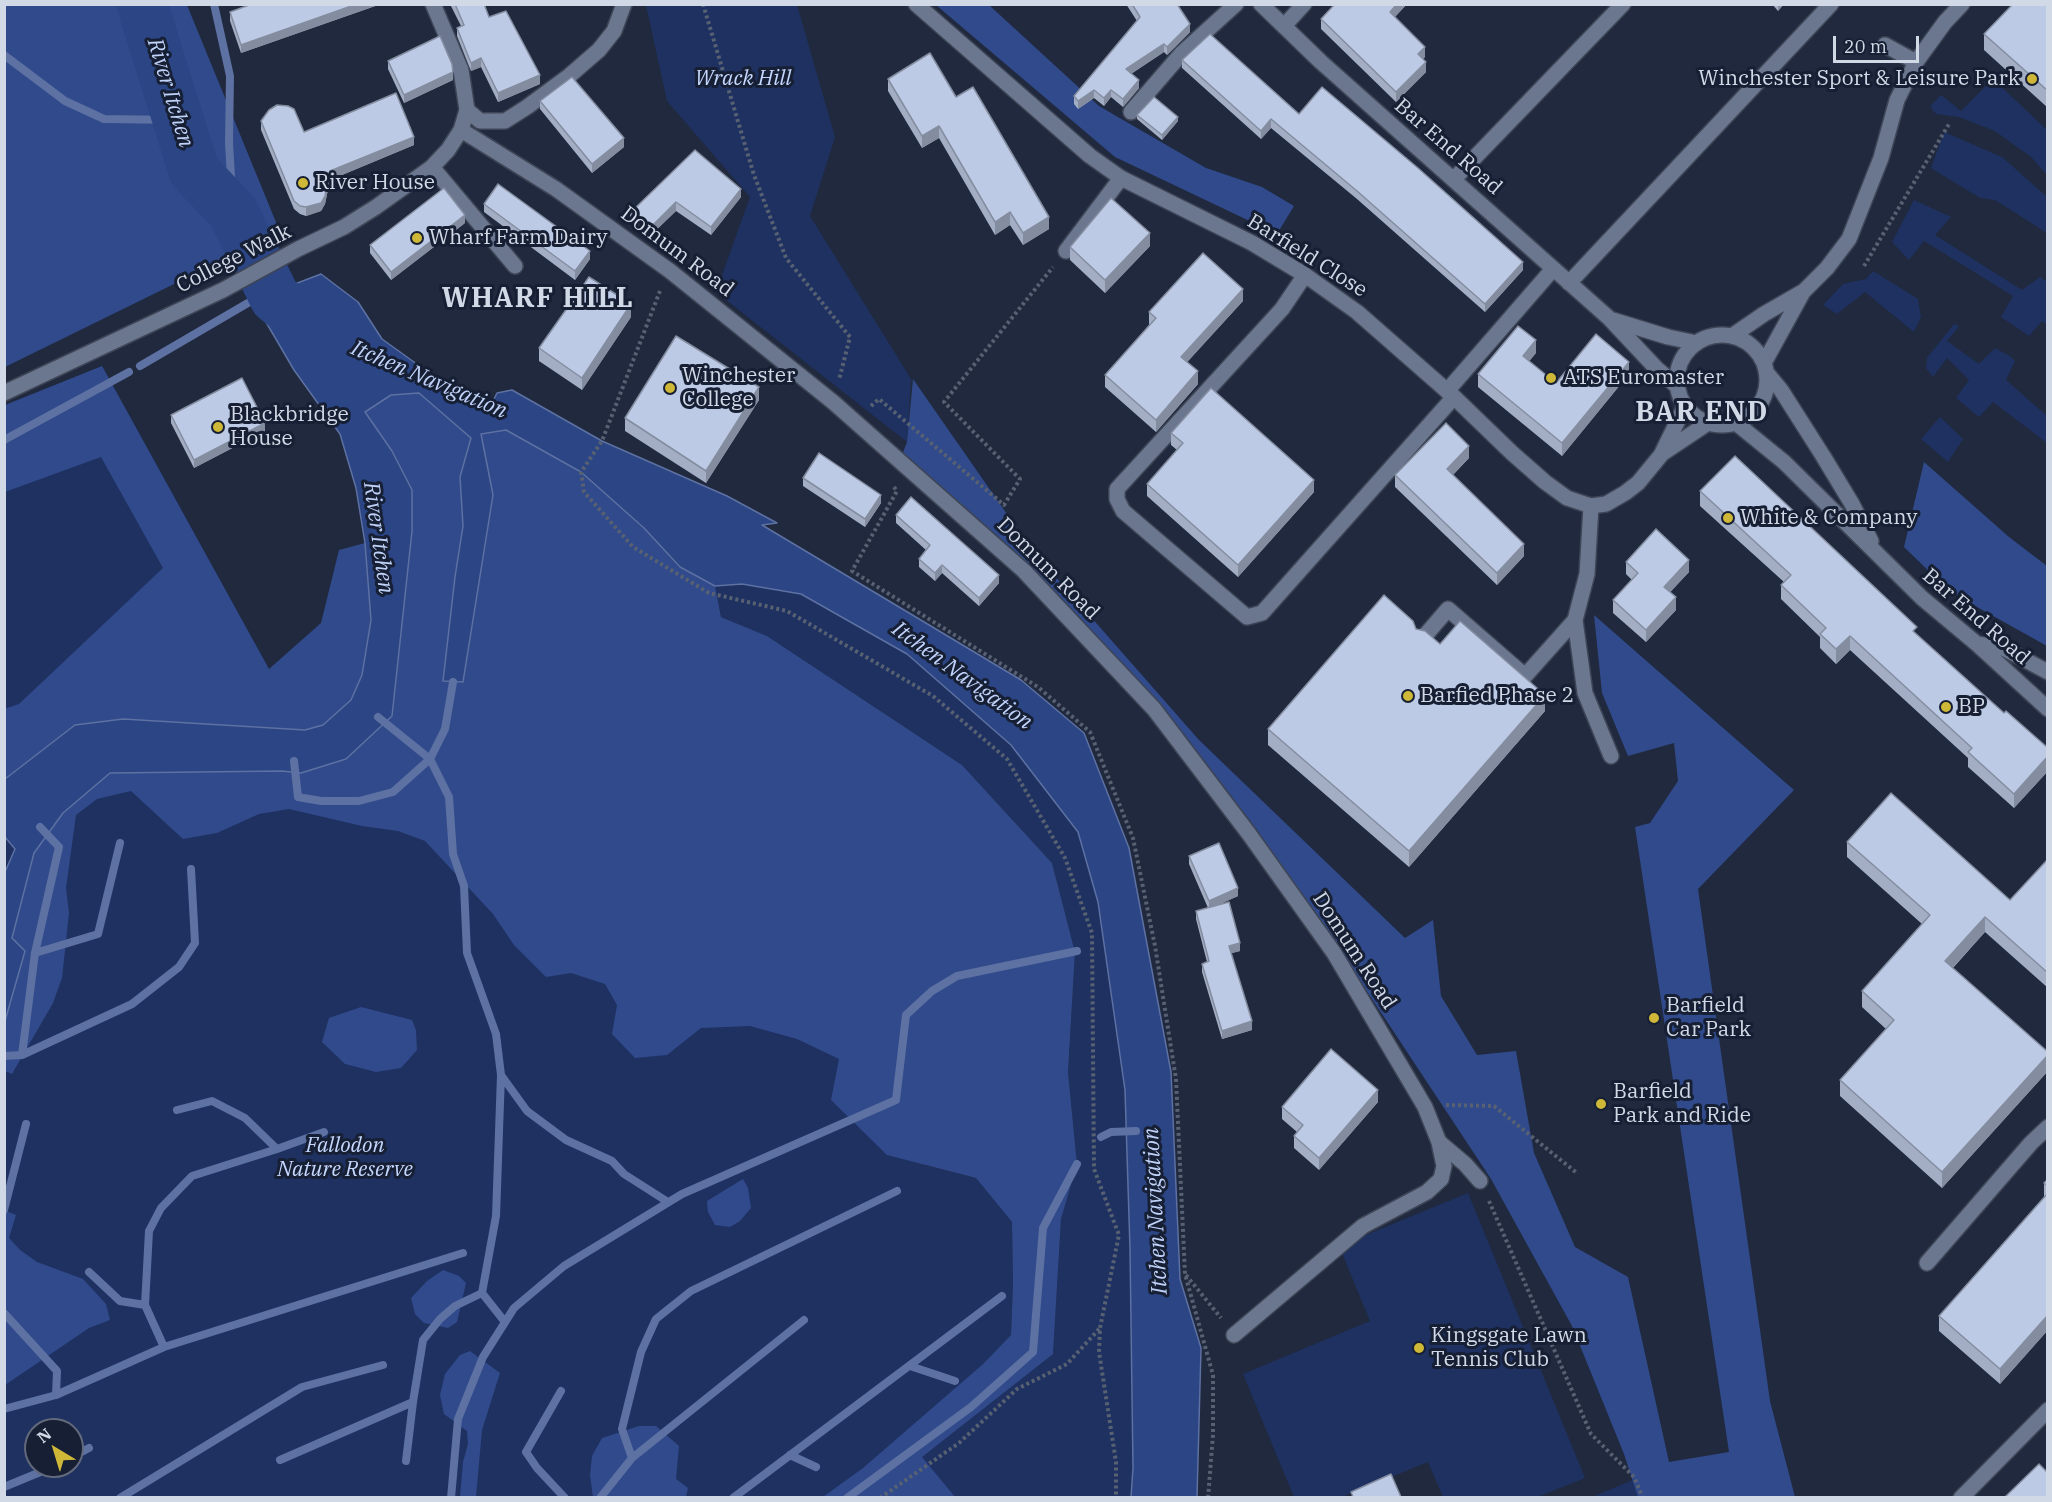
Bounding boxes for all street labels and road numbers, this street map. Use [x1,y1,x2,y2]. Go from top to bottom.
street label: Bar End Road [1389,93,1507,201]
street label: Domum Road [616,201,738,303]
street label: Barfield Close [1242,209,1372,303]
street label: College Walk [172,219,296,299]
street label: Domum Road [991,512,1105,626]
street label: Bar End Road [1917,563,2035,671]
street label: Domum Road [1307,888,1401,1014]

